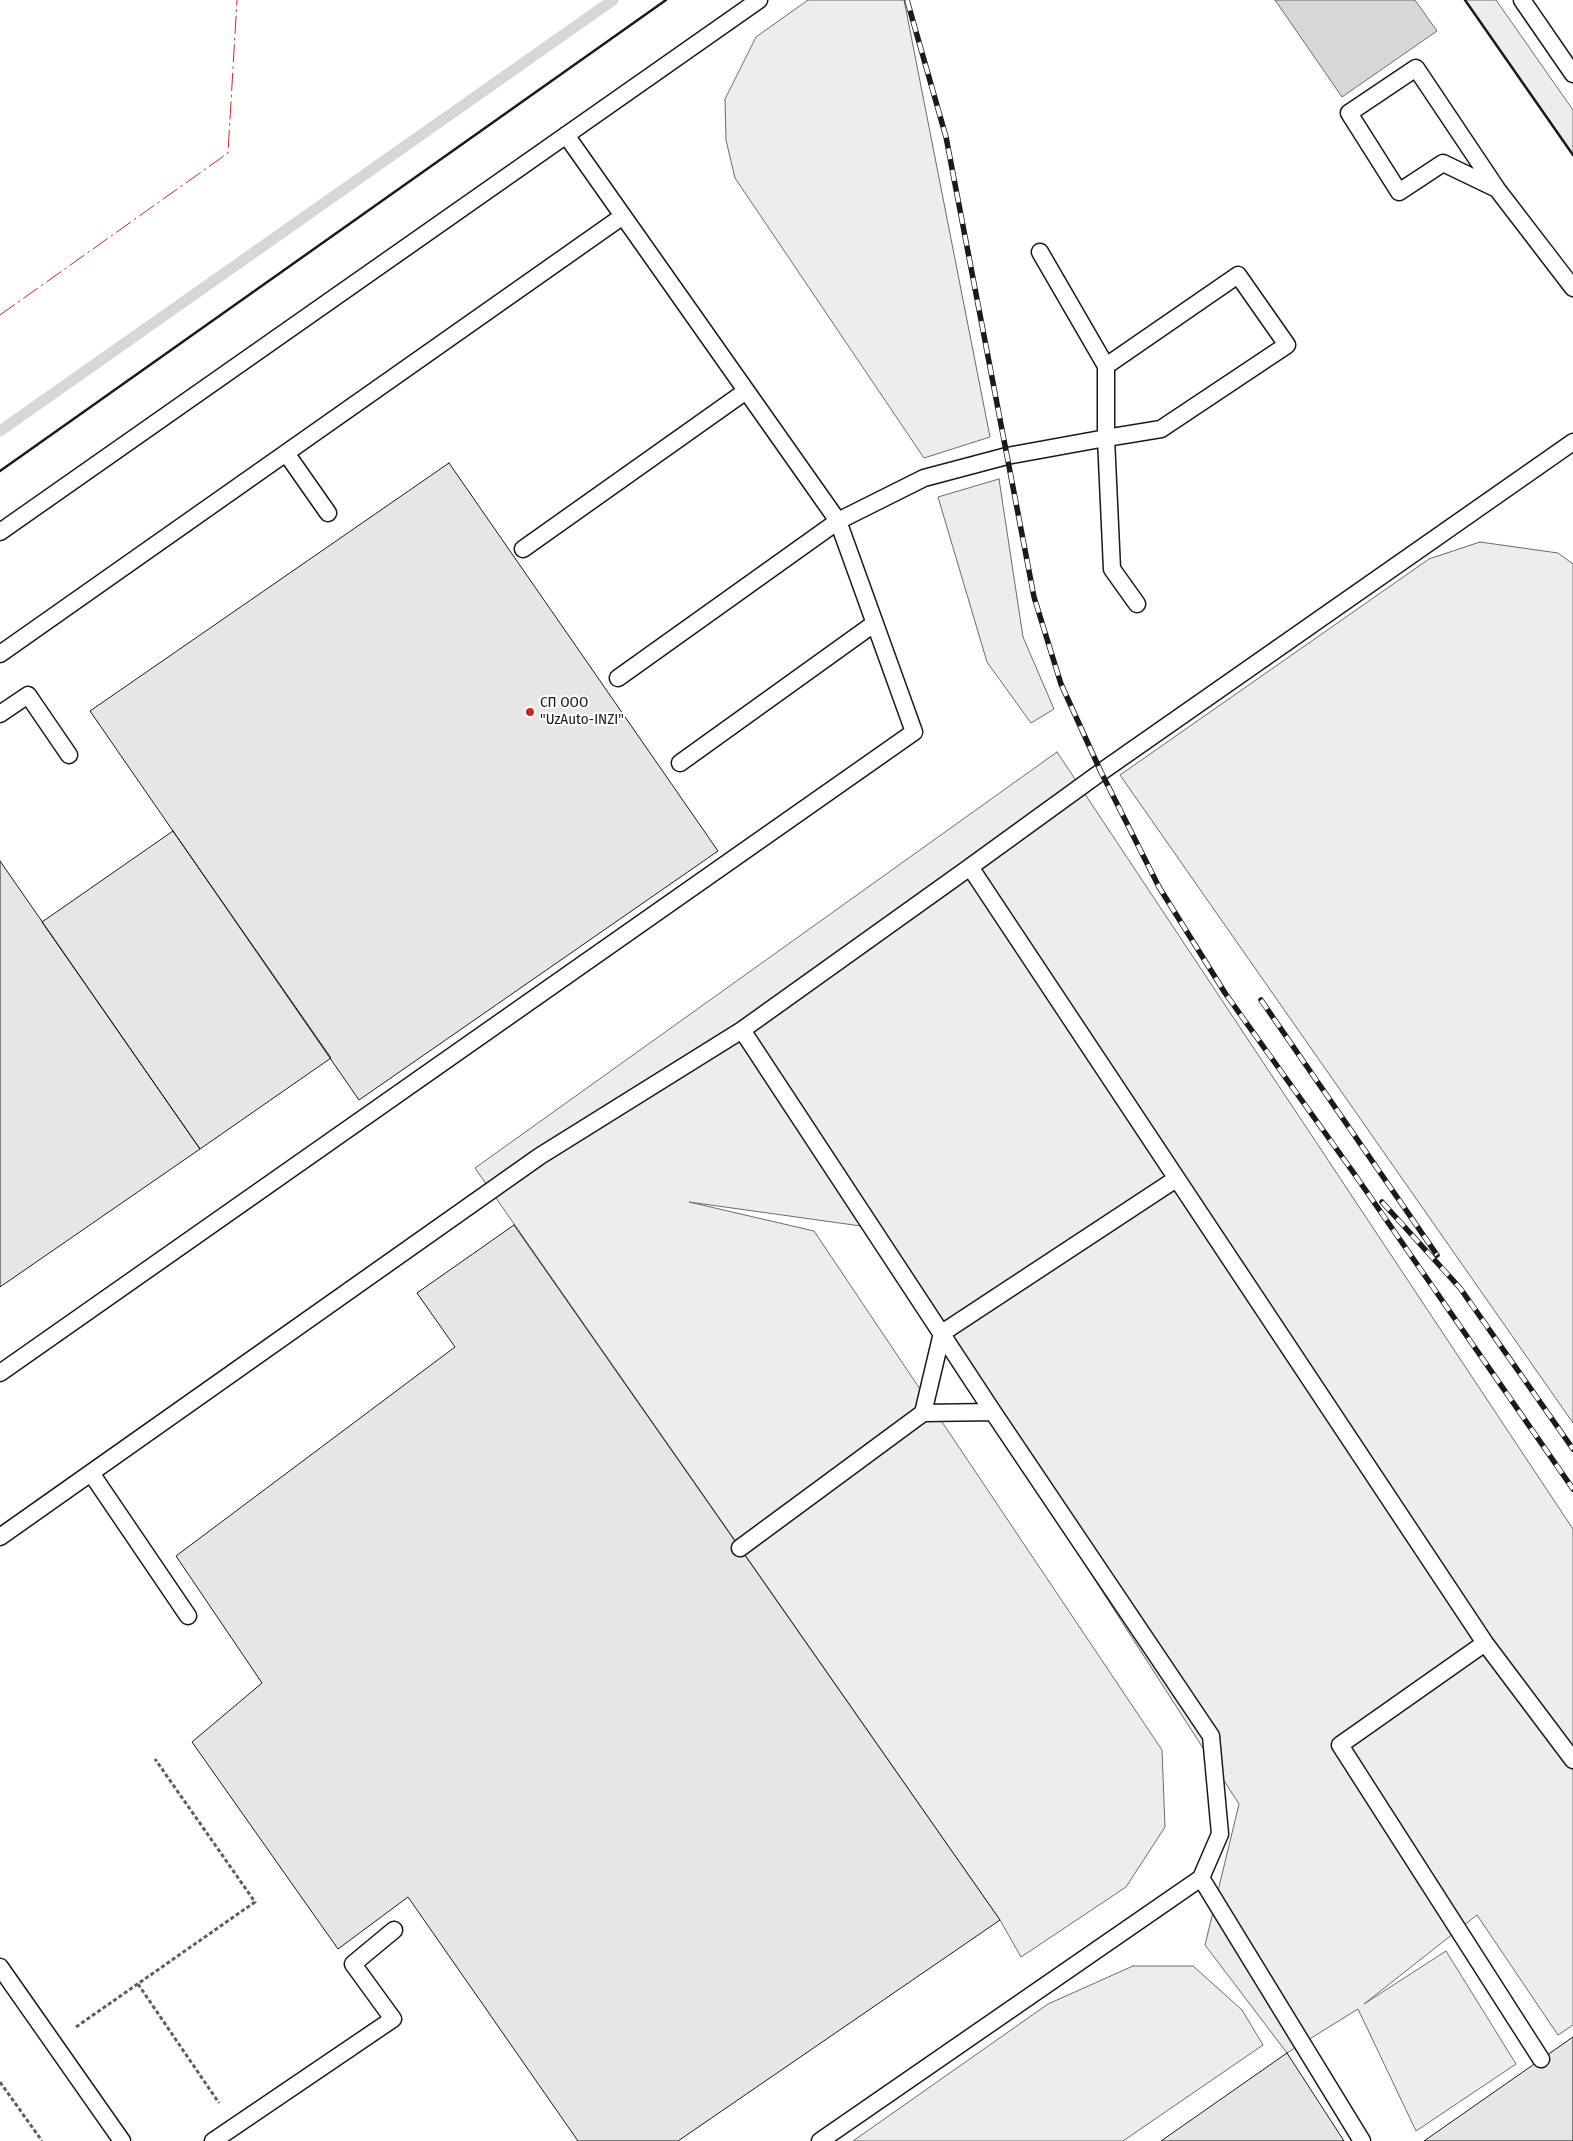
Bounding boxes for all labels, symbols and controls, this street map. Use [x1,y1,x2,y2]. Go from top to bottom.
place label: СП ООО "UzAuto-INZI" [540,694,624,729]
marker: СП ООО "UzAuto-INZI" [524,706,536,718]

